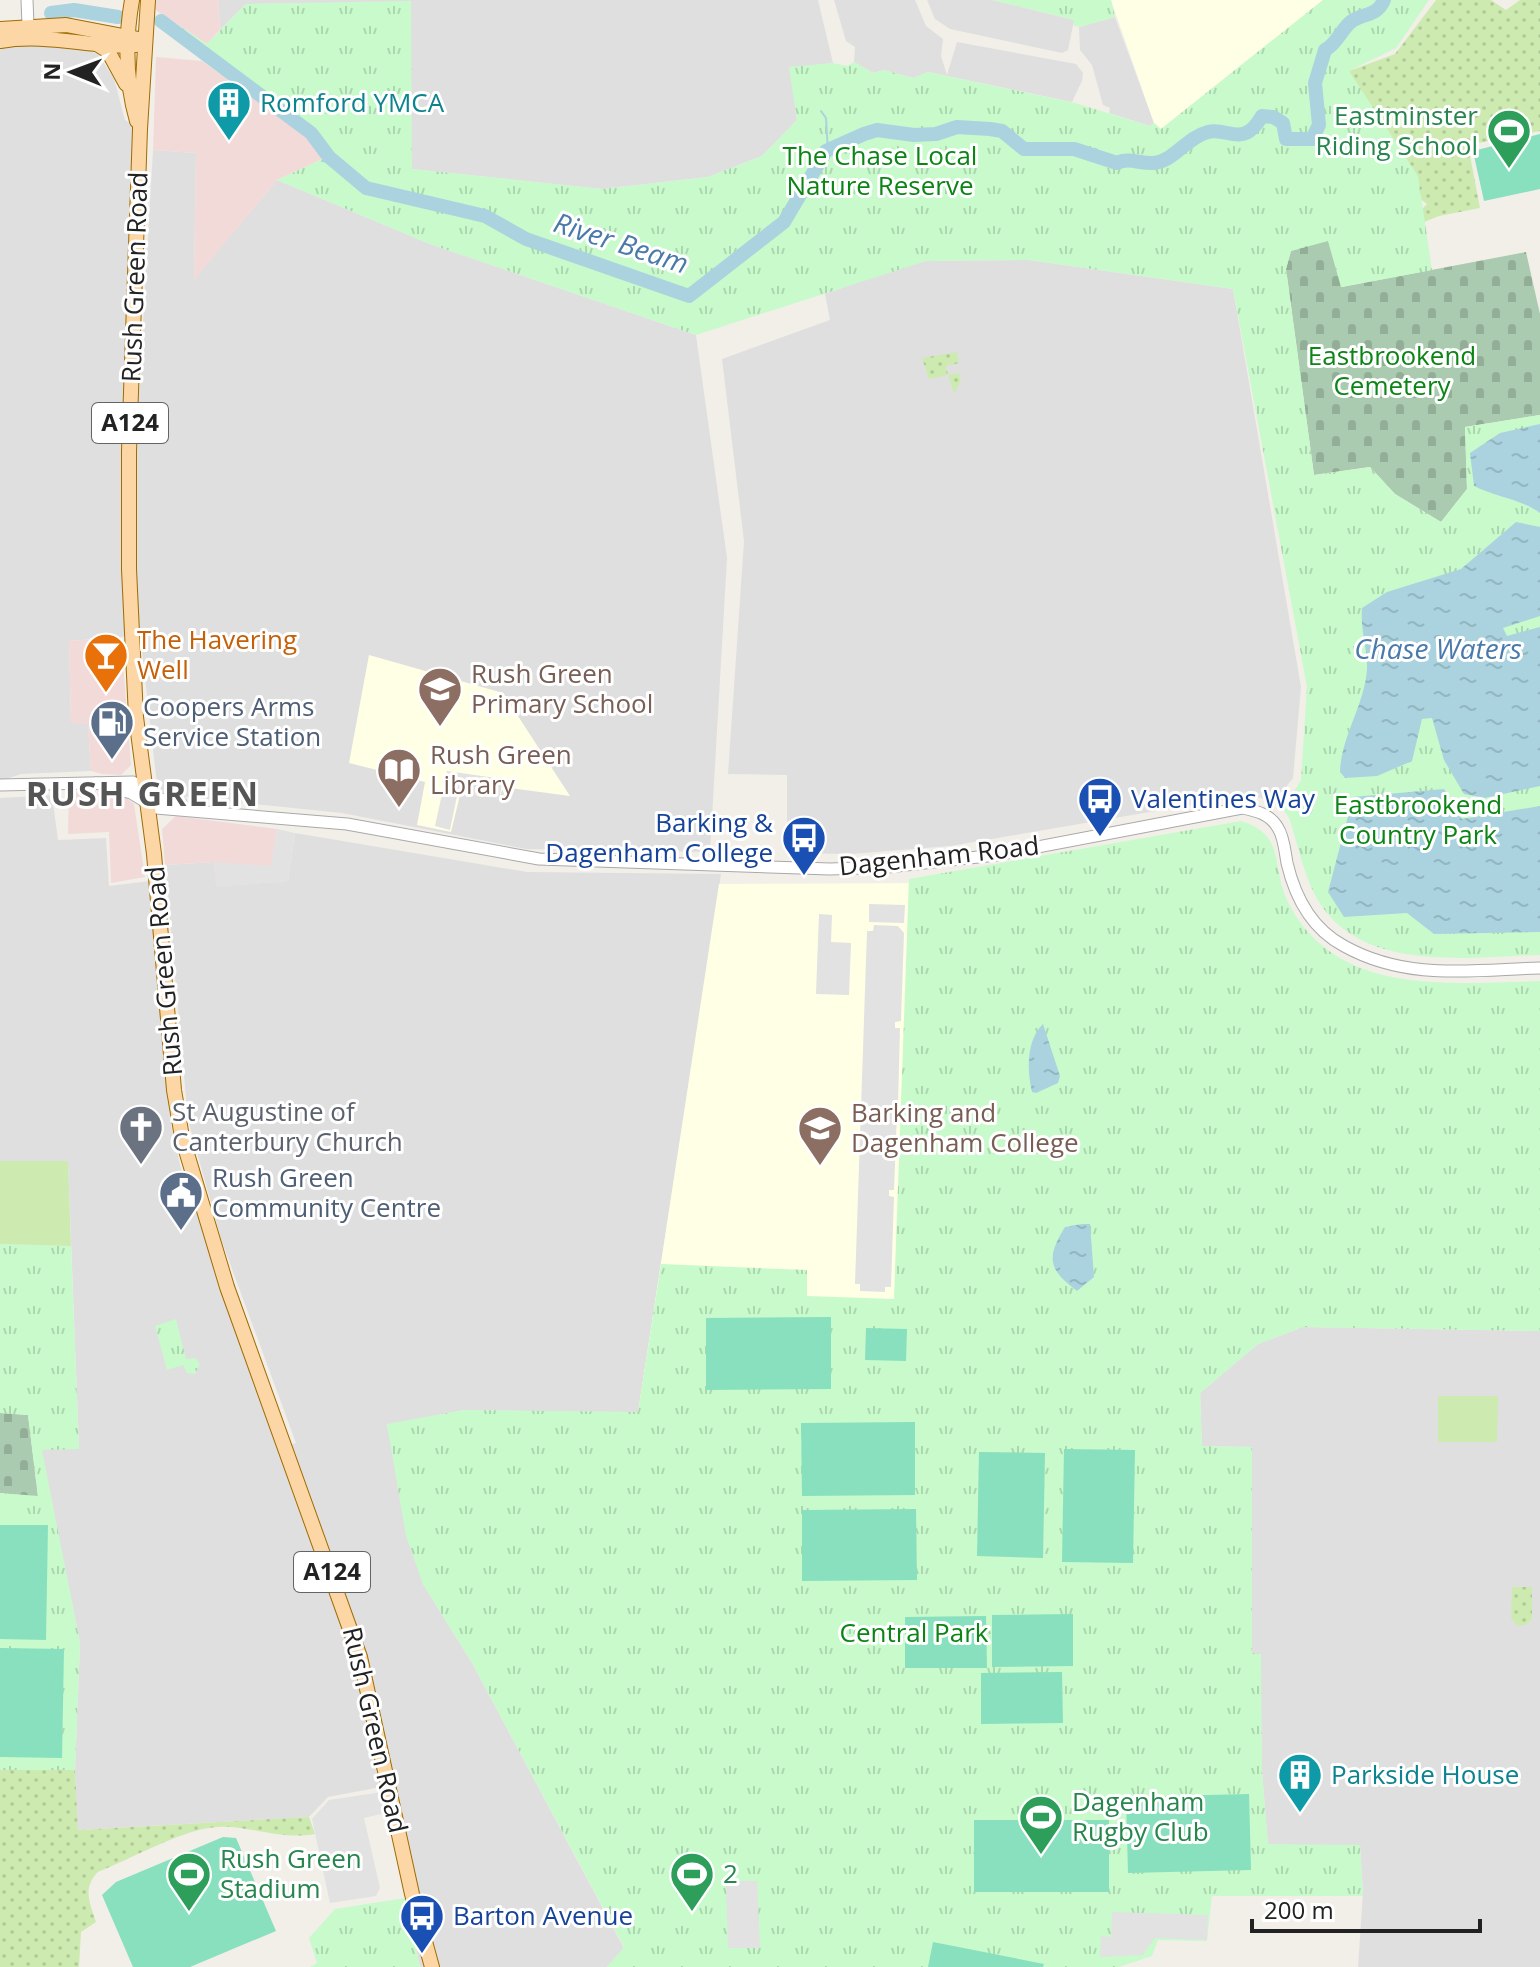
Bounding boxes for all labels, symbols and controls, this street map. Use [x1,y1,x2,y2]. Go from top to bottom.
north arrow [32,32,112,112]
text: N [36,62,66,81]
building icon: Romford YMCA [205,79,253,142]
place label: Romford YMCA [260,84,445,120]
place label: Eastminster Riding School [1316,97,1478,163]
sports icon: Eastminster Riding School [1485,107,1533,170]
park label: The Chase Local Nature Reserve [783,137,977,203]
street label: Rush Green Road [112,171,156,383]
water label: River Beam [549,202,693,282]
park label: Eastbrookend Cemetery [1308,337,1476,403]
road number: A124 [92,403,168,443]
place label: The Havering Well [137,621,297,687]
water label: Chase Waters [1354,629,1522,667]
bar icon: The Havering Well [82,631,130,694]
place label: Rush Green Primary School [471,655,653,721]
school or university icon: Rush Green Primary School [416,665,464,728]
place label: Coopers Arms Service Station [143,688,321,754]
fuel station icon: Coopers Arms Service Station [88,698,136,761]
place label: Rush Green Library [430,736,572,802]
library icon: Rush Green Library [375,746,423,809]
district label: RUSH GREEN [26,770,260,816]
bus stop icon: Valentines Way [1076,775,1124,838]
place label: Valentines Way [1131,780,1316,816]
park label: Eastbrookend Country Park [1334,786,1502,852]
place label: Barking & Dagenham College [545,804,773,870]
bus stop icon: Barking & Dagenham College [780,814,828,877]
street label: Dagenham Road [837,827,1041,883]
street label: Rush Green Road [136,865,190,1078]
place label: St Augustine of Canterbury Church [172,1093,403,1159]
place label: Barking and Dagenham College [851,1094,1079,1160]
church icon: St Augustine of Canterbury Church [117,1103,165,1166]
school or university icon: Barking and Dagenham College [796,1104,844,1167]
place label: Rush Green Community Centre [212,1159,441,1225]
public building icon: Rush Green Community Centre [157,1169,205,1232]
road number: A124 [294,1552,370,1592]
park label: Central Park [840,1614,989,1650]
street label: Rush Green Road [335,1623,417,1836]
building icon: Parkside House [1276,1751,1324,1814]
place label: Parkside House [1331,1756,1519,1792]
place label: Dagenham Rugby Club [1072,1783,1209,1849]
sports icon: Dagenham Rugby Club [1017,1793,1065,1856]
place label: Rush Green Stadium [220,1840,362,1906]
sports icon: Rush Green Stadium [165,1850,213,1913]
sports icon: 2 [668,1850,716,1913]
place label: 2 [723,1855,738,1891]
scale bar [1252,1883,1480,1933]
bus stop icon: Barton Avenue [398,1892,446,1955]
text: 200 m [1264,1893,1334,1926]
place label: Barton Avenue [453,1897,633,1933]

